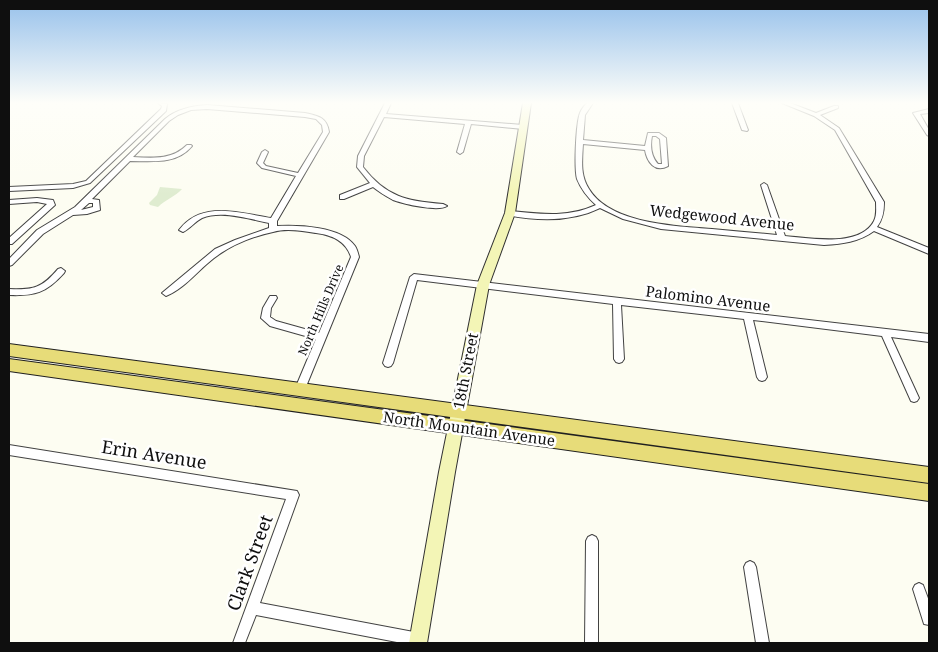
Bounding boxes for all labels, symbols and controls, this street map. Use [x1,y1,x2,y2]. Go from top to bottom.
street label: Wedgewood Avenue [649,199,795,235]
street label: North Hills Drive [294,262,347,358]
street label: Palomino Avenue [645,280,772,316]
street label: 18th Street [448,331,482,411]
street label: North Mountain Avenue [382,406,556,450]
street label: Erin Avenue [100,434,208,474]
street label: Clark Street [221,511,278,614]

